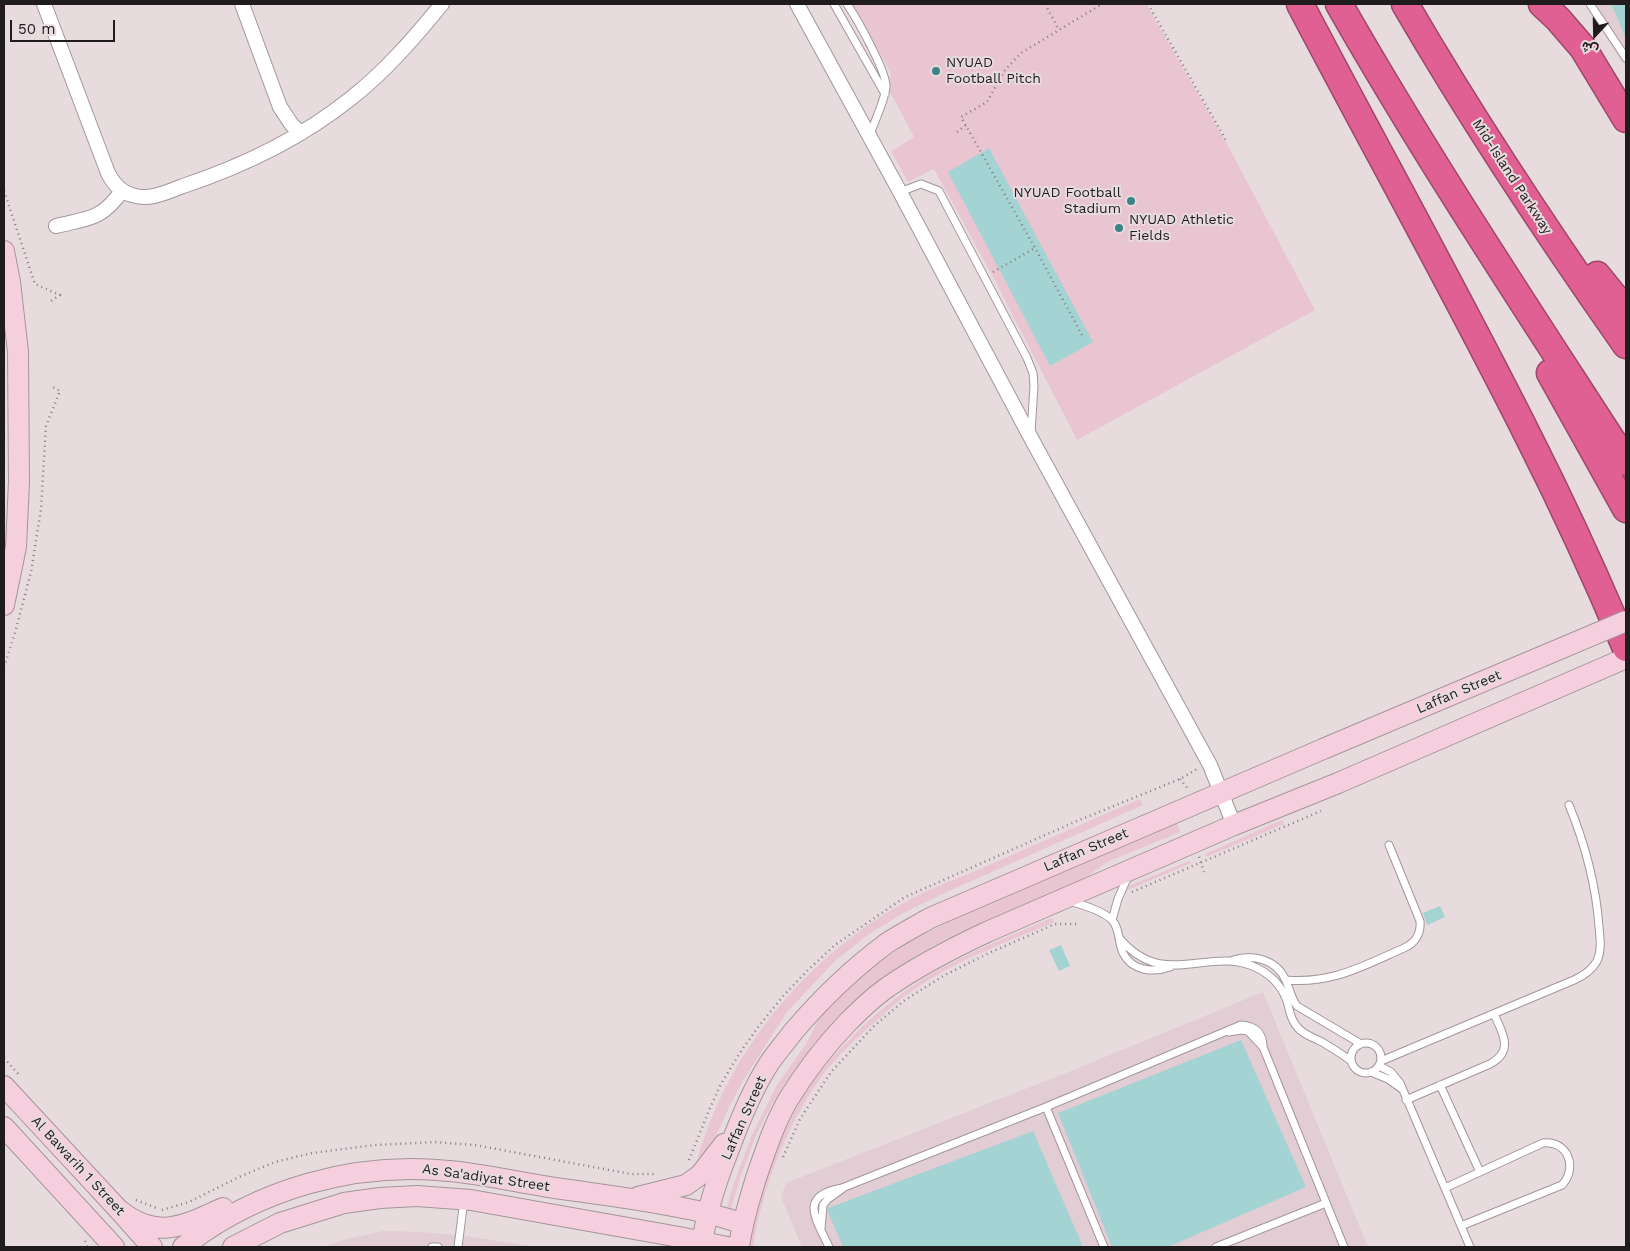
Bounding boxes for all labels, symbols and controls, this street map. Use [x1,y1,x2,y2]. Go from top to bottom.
scale bar [12,10,118,42]
north arrow [1570,10,1620,60]
text: 50 m [18,20,55,38]
text: ش [1579,39,1600,59]
place label: NYUAD Football Pitch [946,55,1041,88]
marker: NYUAD Football Pitch [930,65,942,77]
street label: Mid-Island Parkway [1469,116,1555,238]
place label: NYUAD Football Stadium [1013,185,1121,218]
marker: NYUAD Football Stadium [1125,195,1137,207]
place label: NYUAD Athletic Fields [1129,212,1234,244]
marker: NYUAD Athletic Fields [1113,222,1125,234]
street label: Laffan Street [1414,667,1504,717]
street label: Laffan Street [1041,825,1131,875]
street label: Laffan Street [718,1073,770,1163]
street label: Al Bawarih 1 Street [28,1113,128,1219]
street label: As Sa'adiyat Street [421,1161,551,1195]

